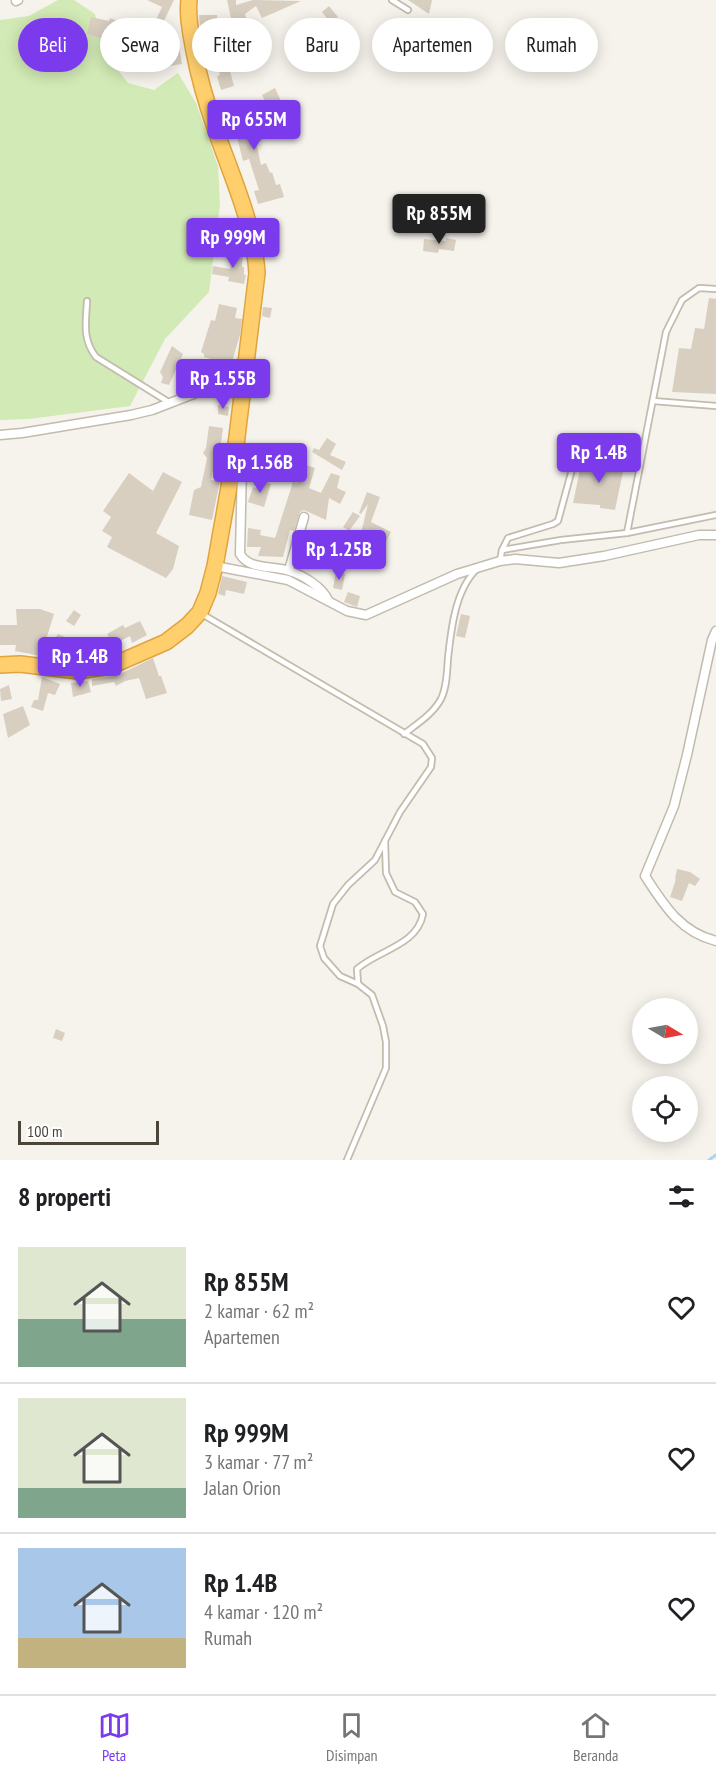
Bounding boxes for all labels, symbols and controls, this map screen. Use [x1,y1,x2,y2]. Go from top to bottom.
chip: Beli [18,18,88,72]
chip: Sewa [100,18,180,72]
chip: Filter [192,18,272,72]
chip: Baru [284,18,360,72]
chip: Apartemen [372,18,493,72]
chip: Rumah [505,18,598,72]
pin: Rp 655M [199,100,309,151]
text: Rp 655M [221,106,287,132]
pin: Rp 855M [384,194,494,245]
text: Rp 855M [406,200,472,226]
pin: Rp 999M [178,218,288,269]
text: Rp 999M [200,224,266,250]
pin: Rp 1.55B [161,359,285,410]
text: Rp 1.55B [190,365,256,391]
pin: Rp 1.4B [544,433,654,484]
text: Rp 1.4B [571,439,627,465]
pin: Rp 1.56B [198,443,322,494]
text: Rp 1.56B [227,449,293,475]
pin: Rp 1.25B [277,530,401,581]
text: Rp 1.25B [306,536,372,562]
pin: Rp 1.4B [25,637,135,688]
text: Rp 1.4B [52,643,108,669]
north arrow [632,998,698,1064]
map controls [632,998,698,1142]
button: locate [632,1076,698,1142]
scale bar [18,1118,159,1146]
text: 100 m [27,1121,62,1141]
text: 8 properti [18,1180,111,1213]
icon: filters [665,1180,698,1213]
text: Rp 855M [204,1265,289,1298]
icon: home [66,1271,138,1343]
icon: heart [665,1291,698,1324]
text: 2 kamar · 62 m² [204,1298,314,1324]
text: Apartemen [204,1324,280,1350]
text: Rp 999M [204,1416,289,1449]
icon: home [66,1422,138,1494]
icon: heart [665,1442,698,1475]
text: 3 kamar · 77 m² [204,1449,313,1475]
text: Jalan Orion [204,1475,281,1501]
text: Rp 1.4B [204,1566,277,1599]
icon: home [66,1572,138,1644]
icon: heart [665,1592,698,1625]
text: 4 kamar · 120 m² [204,1599,323,1625]
text: Rumah [204,1625,252,1651]
tab: Peta [98,1709,131,1765]
tab: Disimpan [326,1709,378,1765]
tab: Beranda [573,1709,618,1765]

